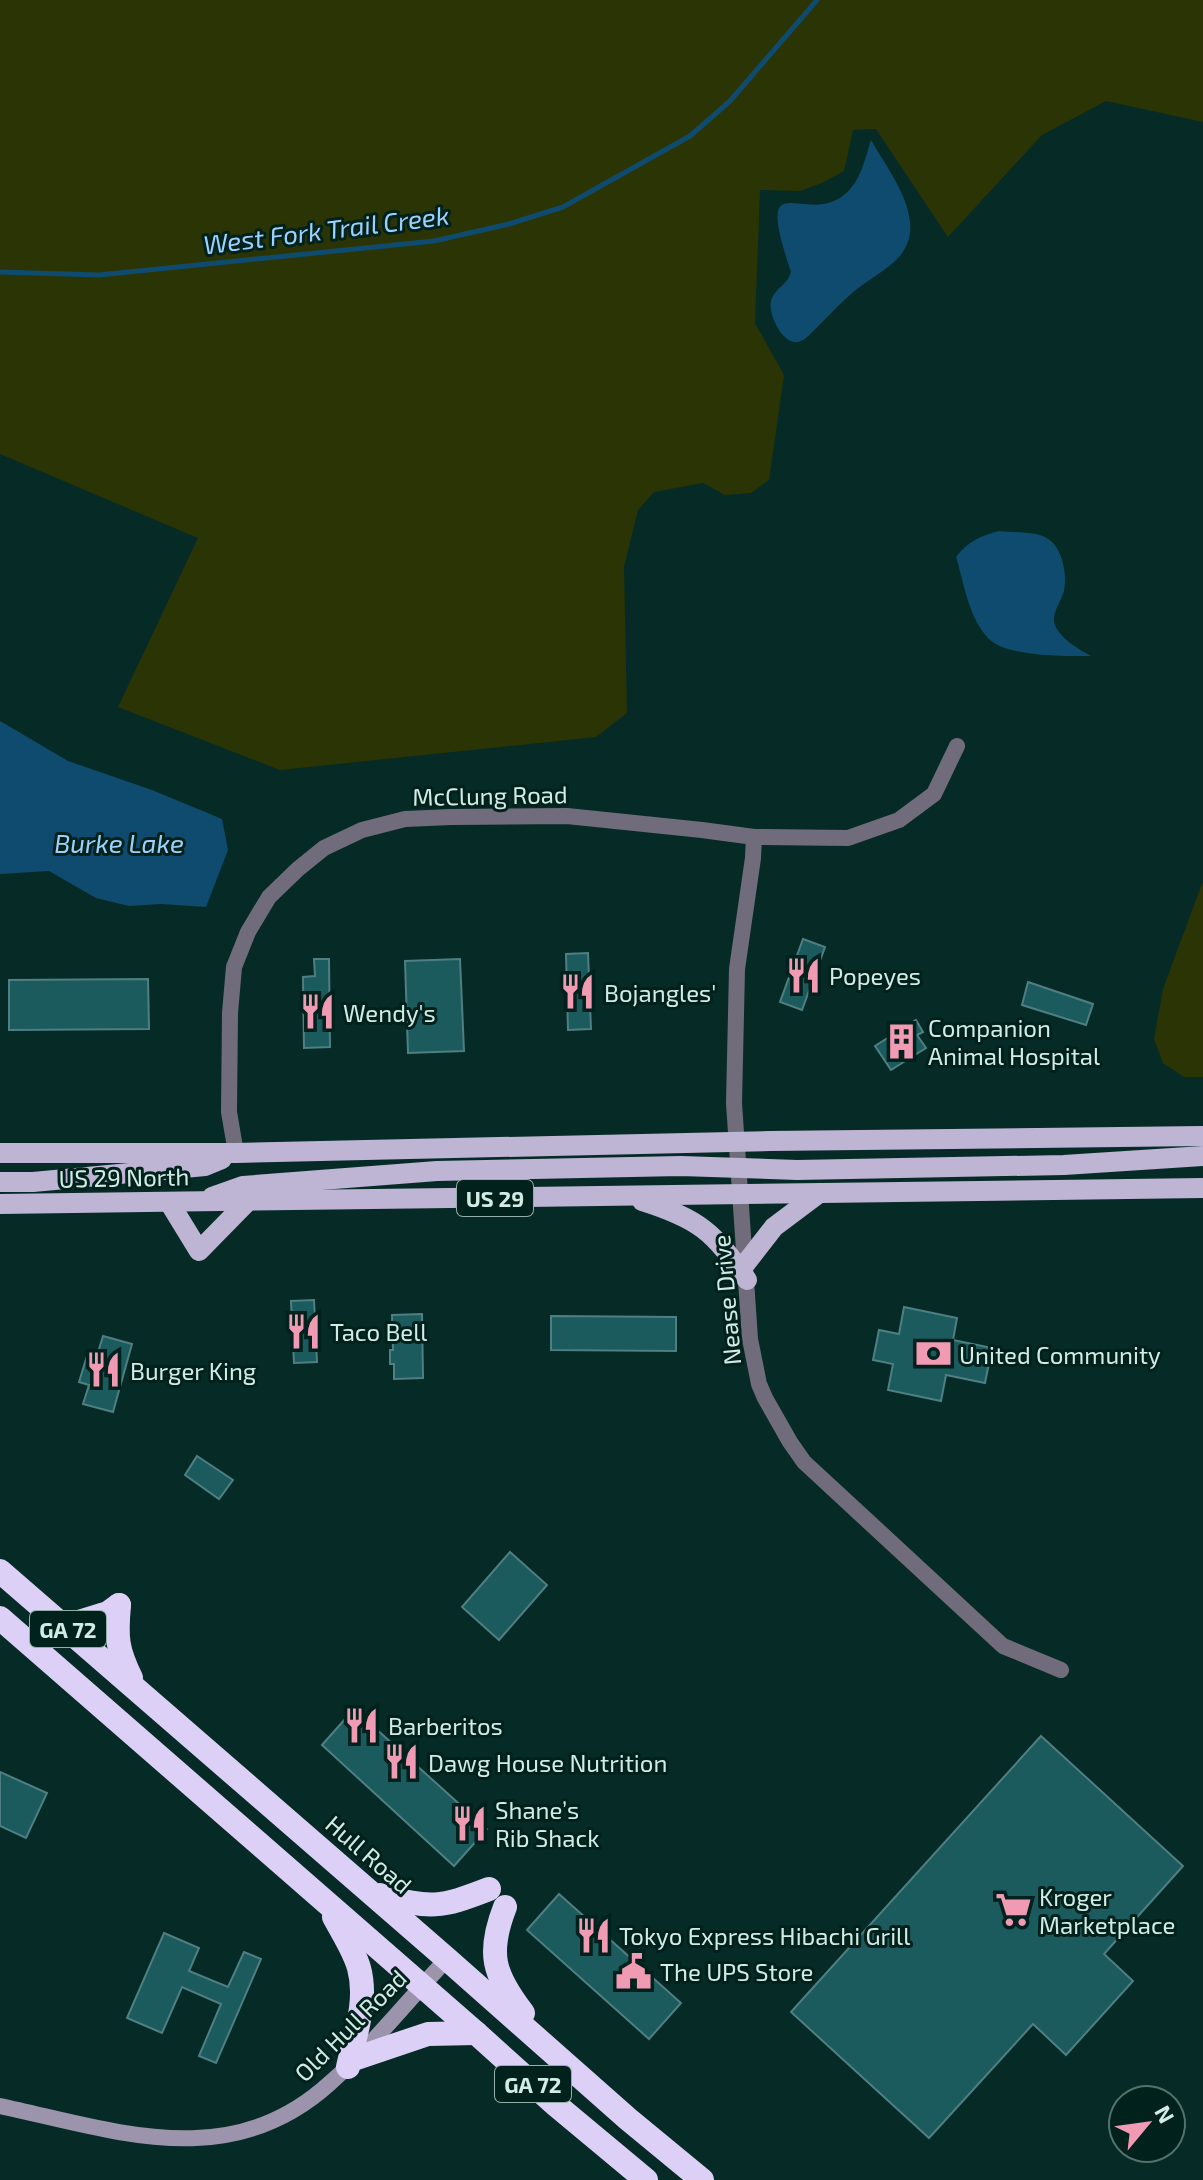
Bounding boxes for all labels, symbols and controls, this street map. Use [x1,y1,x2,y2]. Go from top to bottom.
water label: West Fork Trail Creek [201,199,451,259]
street label: McClung Road [412,779,568,811]
water label: Burke Lake [54,827,184,858]
restaurant icon: Popeyes [784,956,822,994]
place label: Popeyes [829,961,921,990]
restaurant icon: Bojangles' [559,973,597,1011]
place label: Bojangles' [604,978,716,1007]
restaurant icon: Wendy's [298,993,336,1031]
place label: Wendy's [343,998,436,1027]
place label: Companion Animal Hospital [928,1013,1100,1070]
building icon: Companion Animal Hospital [883,1022,921,1060]
street label: US 29 North [58,1161,190,1193]
road number: US 29 [457,1180,533,1216]
street label: Nease Drive [706,1234,746,1366]
restaurant icon: Taco Bell [285,1312,323,1350]
place label: Taco Bell [330,1317,427,1346]
bank icon: United Community [914,1335,952,1373]
place label: United Community [959,1340,1161,1369]
restaurant icon: Burger King [85,1351,123,1389]
place label: Burger King [130,1356,256,1385]
road number: GA 72 [30,1611,106,1647]
restaurant icon: Barberitos [343,1706,381,1744]
place label: Barberitos [388,1711,503,1740]
restaurant icon: Dawg House Nutrition [383,1743,421,1781]
place label: Dawg House Nutrition [428,1748,667,1777]
place label: Shane’s Rib Shack [495,1795,599,1852]
restaurant icon: Shane’s Rib Shack [450,1804,488,1842]
street label: Hull Road [320,1809,418,1899]
place label: Kroger Marketplace [1039,1882,1175,1939]
supermarket icon: Kroger Marketplace [994,1891,1032,1929]
restaurant icon: Tokyo Express Hibachi Grill [574,1916,612,1954]
place label: Tokyo Express Hibachi Grill [619,1921,910,1950]
public building icon: The UPS Store [615,1952,653,1990]
place label: The UPS Store [660,1957,813,1986]
street label: Old Hull Road [288,1963,412,2087]
road number: GA 72 [495,2066,571,2102]
north arrow [1107,2084,1187,2164]
text: N [1150,2101,1181,2127]

